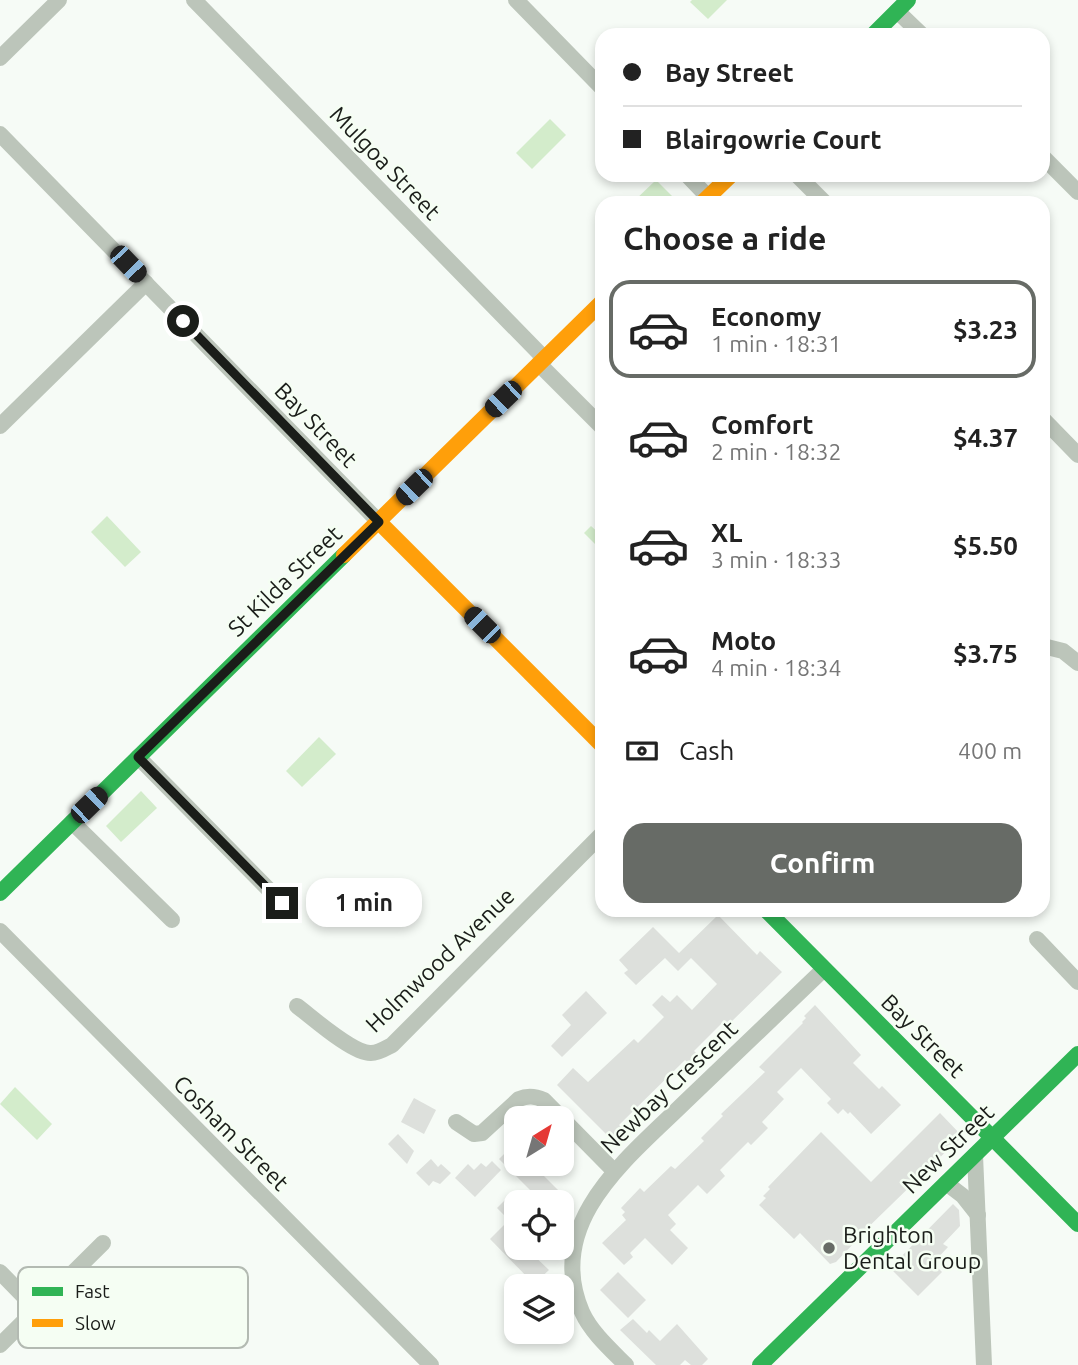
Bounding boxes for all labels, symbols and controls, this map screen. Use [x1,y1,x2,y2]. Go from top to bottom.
text: Bay Street [665,58,794,87]
street label: Mulgoa Street [325,101,445,224]
text: Blairgowrie Court [665,125,882,154]
text: Choose a ride [623,220,826,256]
car [106,242,151,286]
icon: car [627,298,690,361]
text: Economy [711,302,821,331]
route start [167,305,199,337]
text: $3.23 [953,315,1018,344]
text: 1 min · 18:31 [711,331,842,356]
street label: Bay Street [270,377,363,472]
car [481,377,526,421]
icon: car [627,406,690,469]
text: Comfort [711,410,814,439]
text: $4.37 [953,423,1018,452]
text: 2 min · 18:32 [711,439,842,464]
car [392,465,437,509]
icon: car [627,514,690,577]
text: XL [711,518,742,547]
street label: St Kilda Street [223,521,346,641]
text: $5.50 [953,531,1018,560]
text: 3 min · 18:33 [711,547,842,572]
car [460,603,505,647]
icon: car [627,622,690,685]
text: Moto [711,626,776,655]
text: $3.75 [953,639,1018,668]
text: 4 min · 18:34 [711,655,842,680]
icon: cash [623,732,661,770]
text: Cash [679,736,734,765]
text: 400 m [958,738,1022,763]
car [67,783,112,827]
button: Confirm [623,823,1022,903]
callout: 1 min [306,878,422,928]
street label: Holmwood Avenue [360,882,519,1037]
route end [266,887,298,919]
text: 1 min [335,890,393,915]
street label: Bay Street [877,989,970,1082]
street label: Newbay Crescent [595,1015,742,1158]
street label: Cosham Street [169,1070,294,1195]
street label: New Street [897,1099,998,1198]
north arrow [504,1106,574,1176]
map controls [504,1106,574,1344]
button: locate [504,1190,574,1260]
place label: Brighton Dental Group [843,1222,981,1273]
marker: Brighton Dental Group [821,1240,837,1256]
legend [18,1267,248,1348]
button: layers [504,1274,574,1344]
text: Fast [75,1280,110,1302]
text: Slow [75,1312,116,1334]

